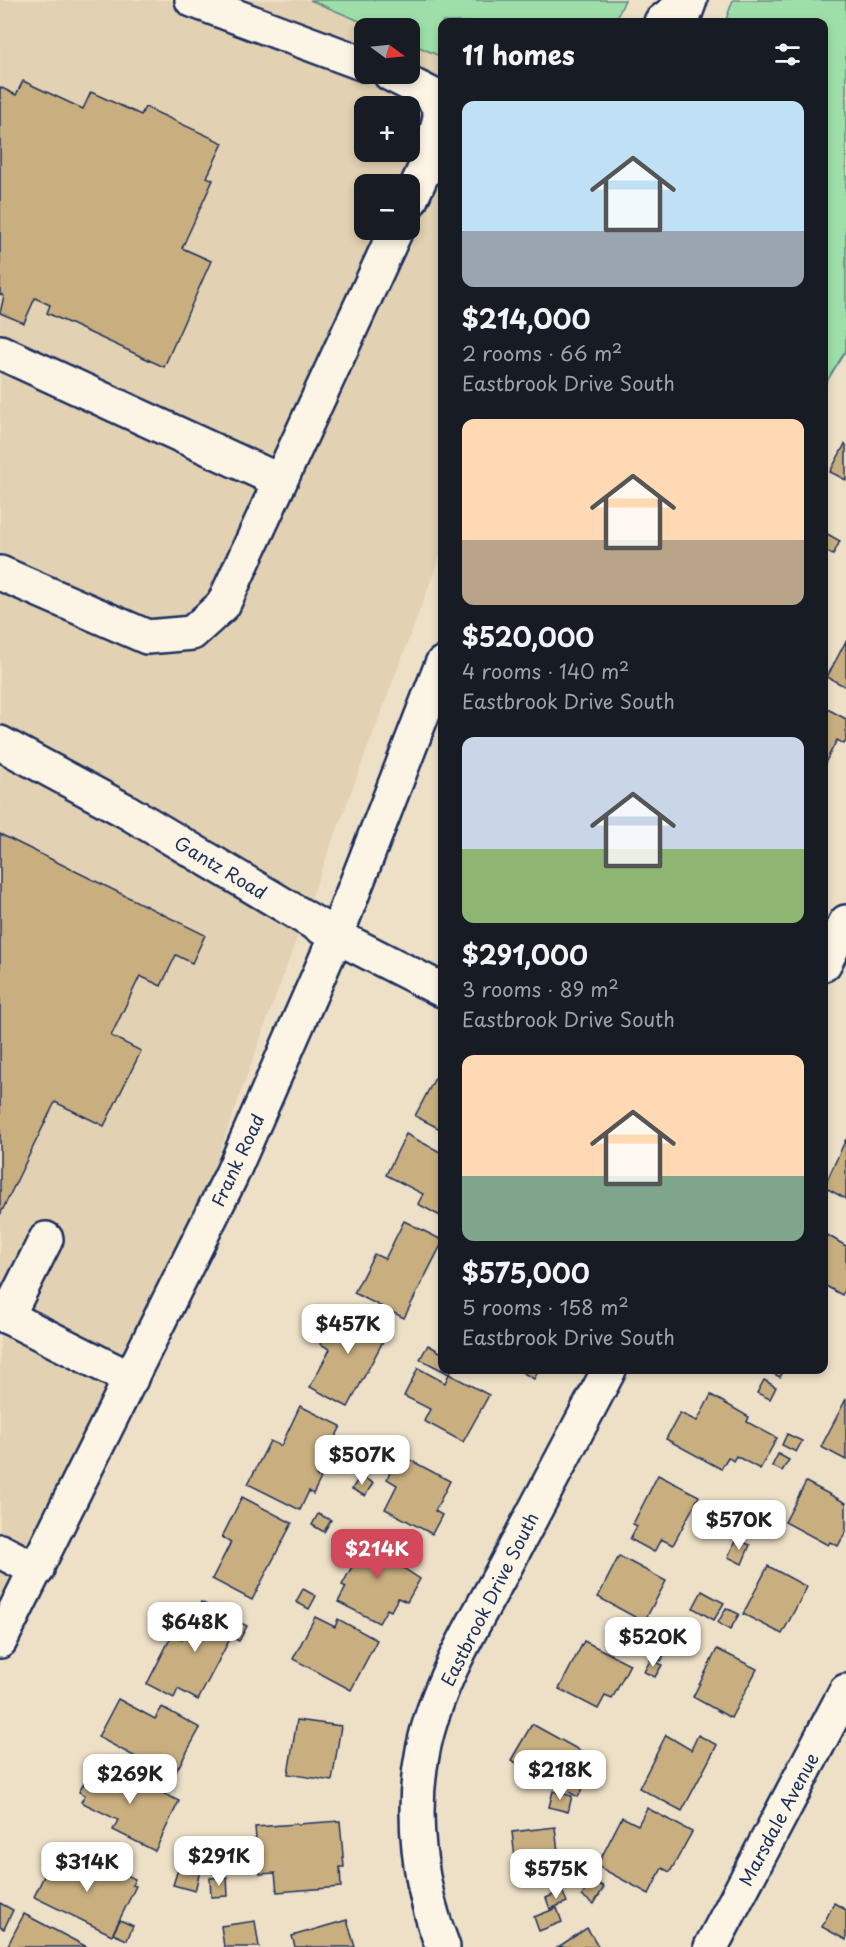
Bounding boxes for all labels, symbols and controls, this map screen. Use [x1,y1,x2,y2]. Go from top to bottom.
north arrow [354,18,420,84]
map controls [354,18,420,240]
text: 11 homes [462,35,575,74]
icon: filters [771,38,804,71]
button: + [354,96,420,162]
icon: home [579,140,687,248]
button: − [354,174,420,240]
text: $214,000 [462,299,590,338]
text: 2 rooms · 66 m² [462,338,622,368]
text: Eastbrook Drive South [462,368,675,398]
icon: home [579,458,687,566]
text: $520,000 [462,617,594,656]
text: 4 rooms · 140 m² [462,656,629,686]
text: Eastbrook Drive South [462,686,675,716]
icon: home [579,776,687,884]
street label: Gantz Road [170,829,272,905]
text: $291,000 [462,935,588,974]
text: 3 rooms · 89 m² [462,974,619,1004]
text: Eastbrook Drive South [462,1004,675,1034]
icon: home [579,1094,687,1202]
street label: Frank Road [204,1109,270,1211]
text: $575,000 [462,1253,590,1292]
text: 5 rooms · 158 m² [462,1292,629,1322]
pin: $457K [306,1304,390,1355]
text: $457K [316,1308,380,1338]
text: Eastbrook Drive South [462,1322,675,1352]
pin: $507K [320,1435,404,1486]
text: $507K [329,1439,395,1469]
pin: $570K [697,1500,781,1551]
text: $570K [706,1504,772,1534]
street label: Eastbrook Drive South [433,1508,545,1690]
pin: $214K [335,1529,419,1580]
text: $214K [345,1533,409,1563]
pin: $648K [153,1602,237,1653]
text: $648K [162,1606,229,1636]
pin: $520K [611,1617,695,1668]
text: $520K [619,1621,687,1651]
street label: Marsdale Avenue [731,1747,825,1890]
pin: $218K [518,1750,602,1801]
pin: $269K [88,1754,172,1805]
text: $218K [528,1754,592,1784]
text: $269K [97,1758,163,1788]
pin: $291K [177,1836,261,1887]
text: $291K [188,1840,250,1870]
pin: $314K [45,1842,129,1893]
text: $314K [55,1846,119,1876]
pin: $575K [514,1849,598,1900]
text: $575K [524,1853,588,1883]

